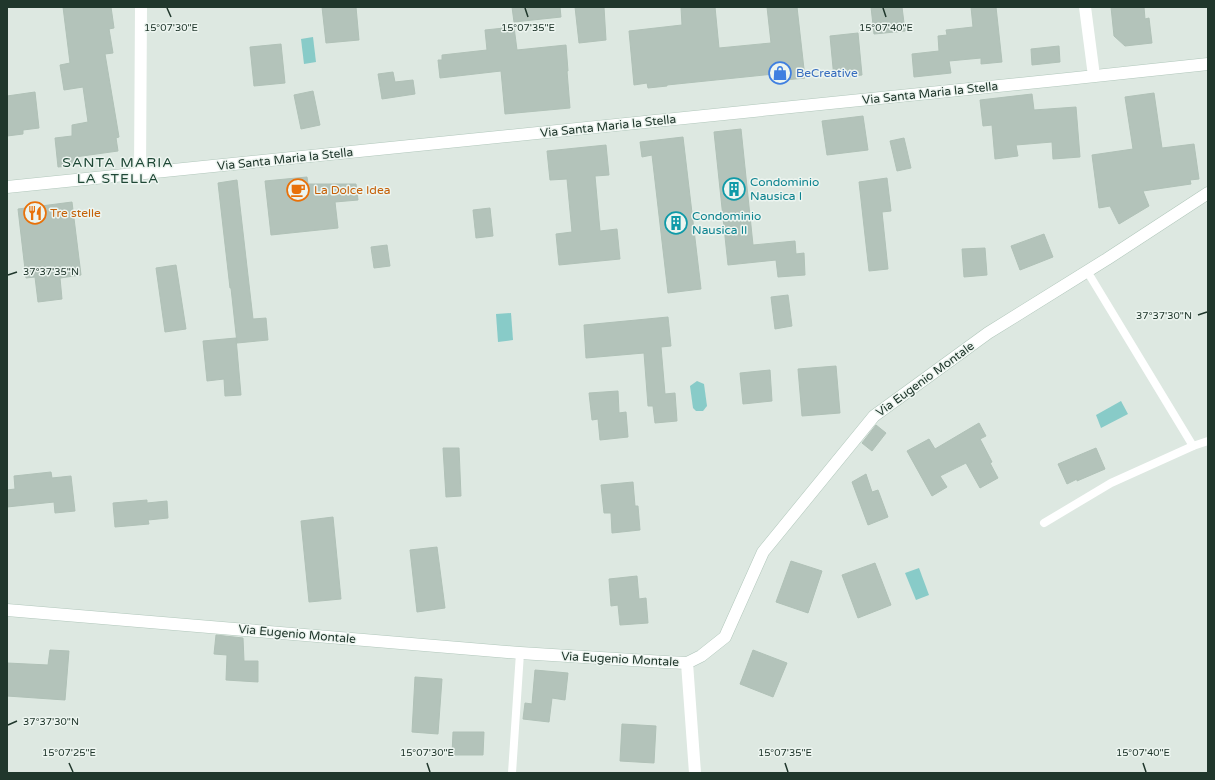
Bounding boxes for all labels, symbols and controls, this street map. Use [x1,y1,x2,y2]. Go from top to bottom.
text: 15°07'30"E [144,22,198,34]
text: 15°07'35"E [501,22,555,34]
text: 15°07'40"E [859,22,913,34]
shop icon: BeCreative [767,60,793,86]
place label: BeCreative [796,66,858,80]
street label: Via Santa Maria la Stella [861,79,999,107]
street label: Via Santa Maria la Stella [539,112,677,140]
street label: Via Santa Maria la Stella [216,145,354,173]
district label: SANTA MARIA LA STELLA [62,154,174,187]
place label: Condominio Nausica I [750,175,819,203]
building icon: Condominio Nausica I [721,176,747,202]
cafe icon: La Dolce Idea [285,177,311,203]
place label: La Dolce Idea [314,183,390,197]
restaurant icon: Tre stelle [22,200,48,226]
place label: Tre stelle [50,206,101,220]
place label: Condominio Nausica II [692,209,761,237]
building icon: Condominio Nausica II [663,210,689,236]
text: 37°37'35"N [23,266,79,278]
text: 37°37'30"N [1136,310,1192,322]
street label: Via Eugenio Montale [873,339,977,419]
street label: Via Eugenio Montale [238,622,357,646]
street label: Via Eugenio Montale [561,649,679,669]
text: 37°37'30"N [23,716,79,728]
text: 15°07'25"E [42,747,96,759]
text: 15°07'30"E [400,747,454,759]
text: 15°07'35"E [758,747,812,759]
text: 15°07'40"E [1116,747,1170,759]

